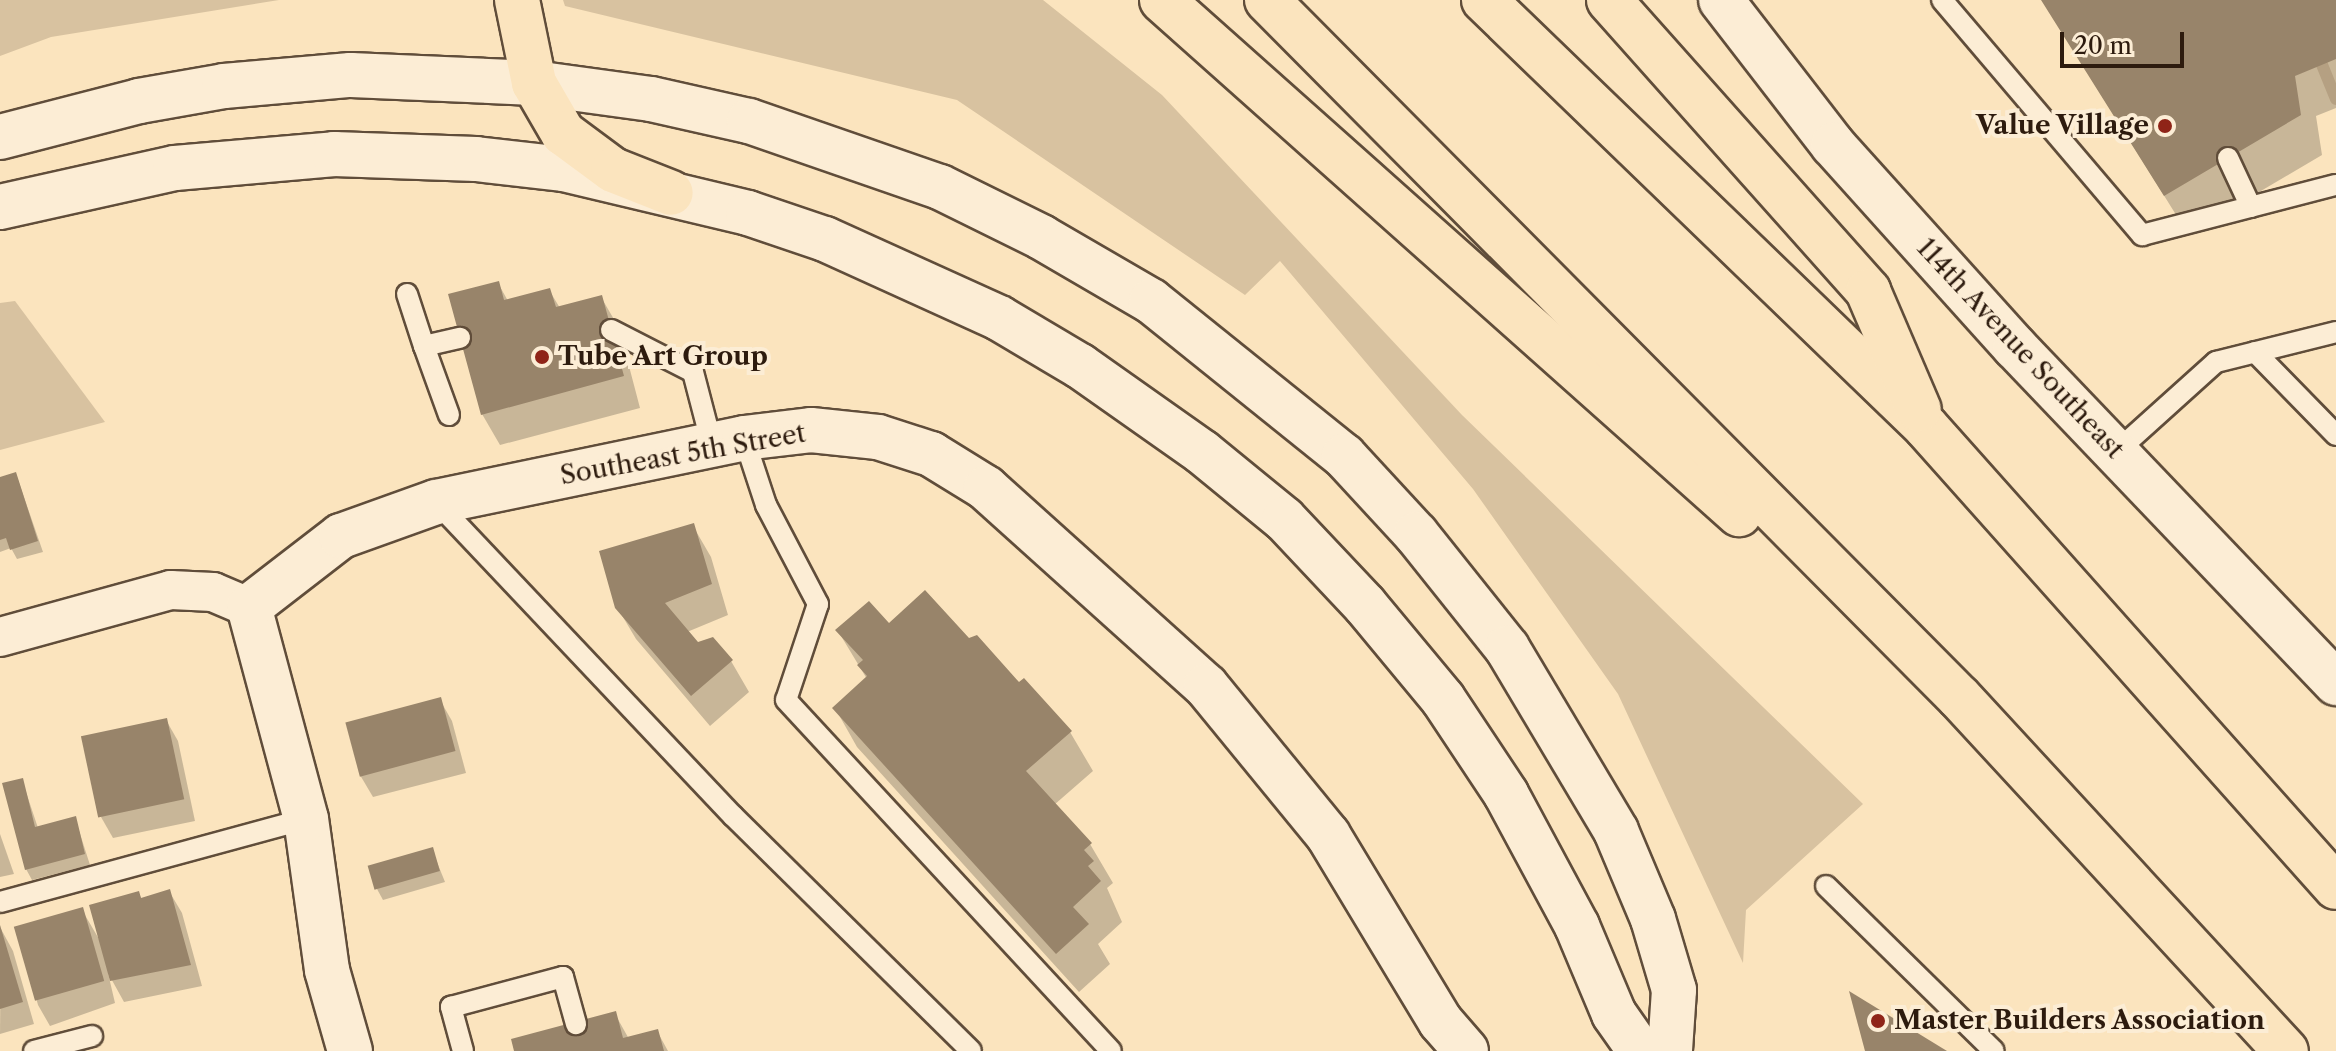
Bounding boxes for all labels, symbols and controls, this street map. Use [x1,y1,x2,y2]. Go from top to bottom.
scale bar [2064,16,2188,66]
text: 20 m [2074,31,2132,60]
place label: Value Village [1975,110,2149,142]
marker: Value Village [2156,117,2174,135]
street label: 114th Avenue Southeast [1910,232,2130,466]
place label: Tube Art Group [558,341,769,373]
marker: Tube Art Group [533,348,551,366]
street label: Southeast 5th Street [558,418,808,492]
place label: Master Builders Association [1894,1005,2266,1037]
marker: Master Builders Association [1869,1012,1887,1030]

